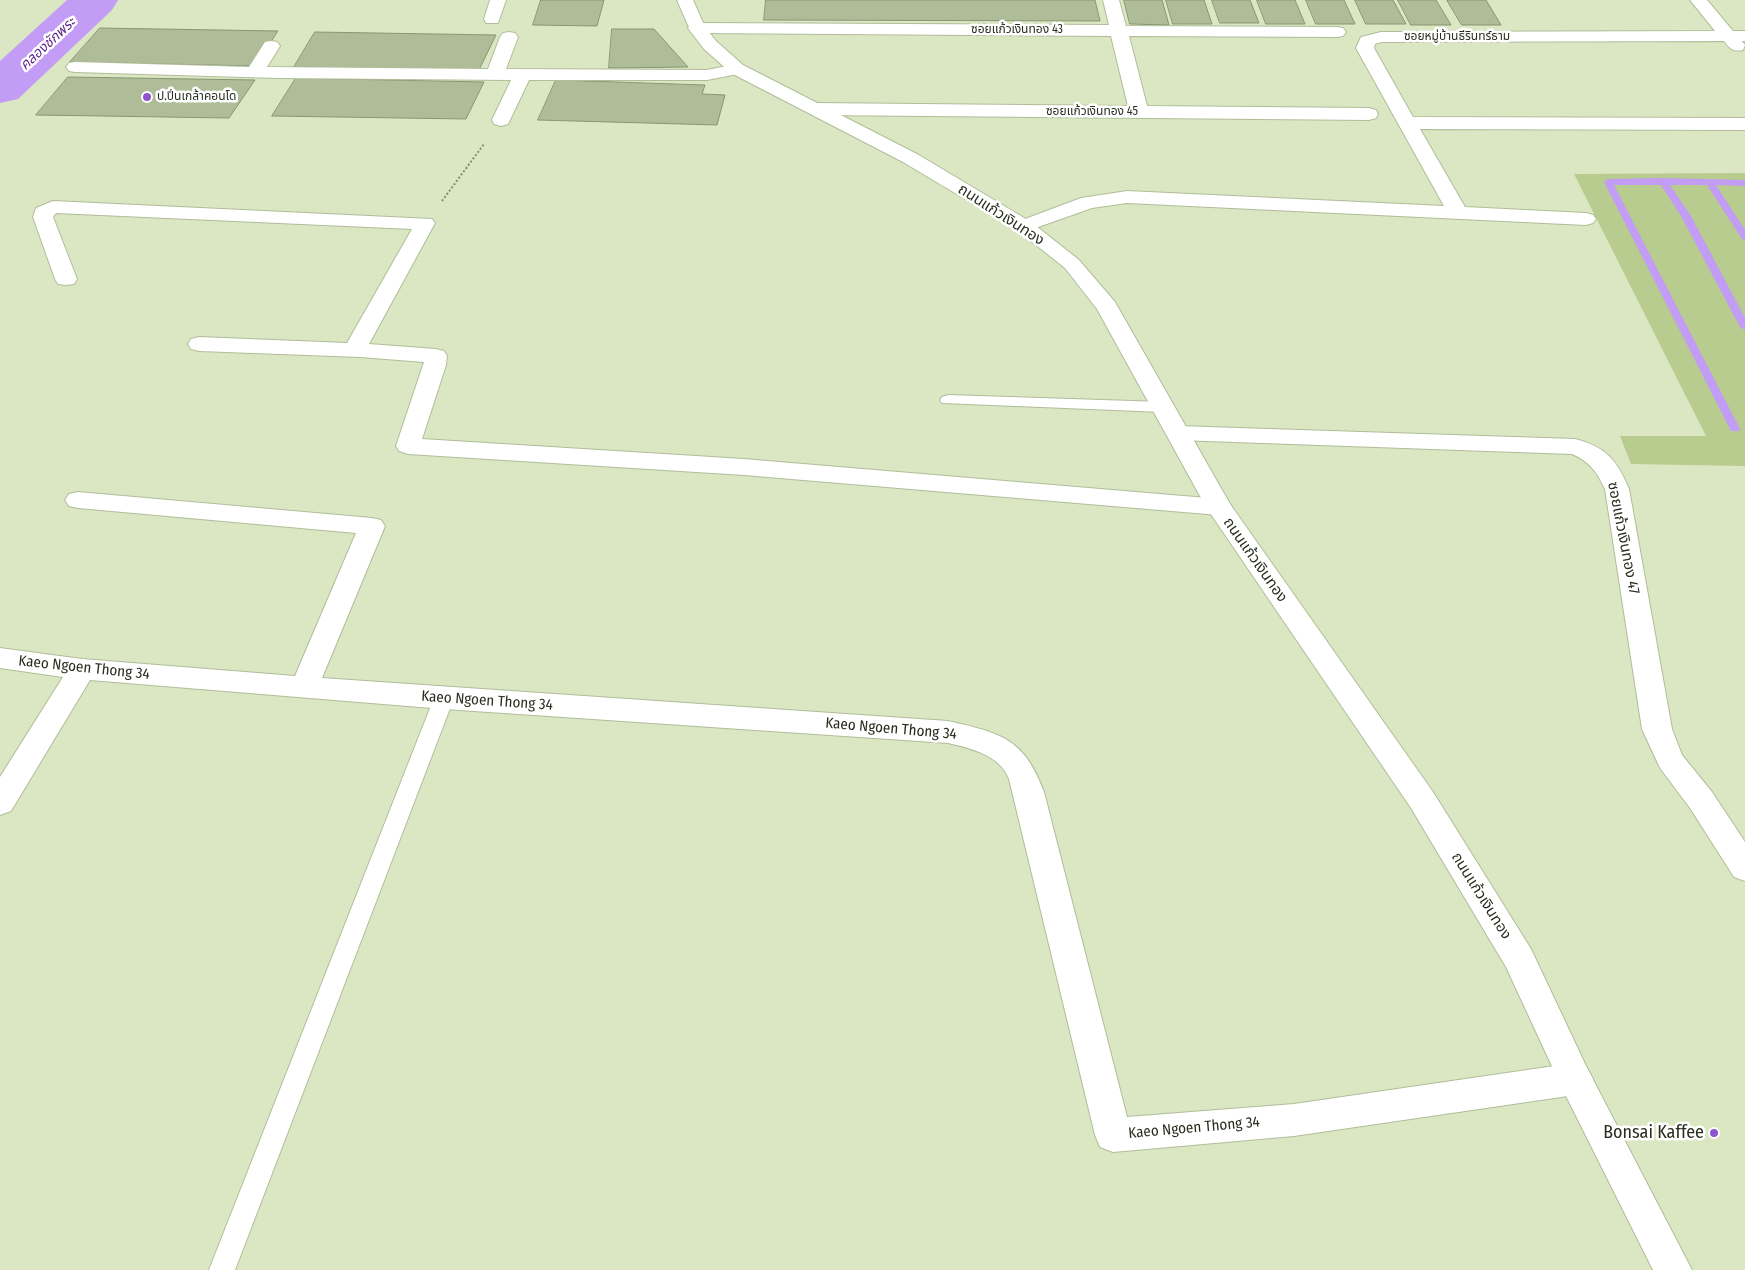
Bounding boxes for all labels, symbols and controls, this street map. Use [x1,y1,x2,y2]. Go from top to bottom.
water label: คลองชักพระ [17,14,79,74]
street label: ซอยแก้วเงินทอง 43 [971,23,1063,37]
street label: ซอยหมู่บ้านธีรินทร์ธาม [1404,30,1510,44]
place label: ป.ปิ่นเกล้าคอนโด [157,90,236,104]
marker: ป.ปิ่นเกล้าคอนโด [141,91,153,103]
street label: ซอยแก้วเงินทอง 45 [1046,105,1138,119]
street label: ถนนแก้วเงินทอง [955,180,1047,250]
street label: ซอยแก้วเงินทอง 47 [1603,480,1643,596]
street label: ถนนแก้วเงินทอง [1219,514,1291,606]
street label: Kaeo Ngoen Thong 34 [18,652,150,684]
street label: Kaeo Ngoen Thong 34 [421,687,553,715]
street label: Kaeo Ngoen Thong 34 [825,714,957,744]
street label: ถนนแก้วเงินทอง [1447,849,1515,943]
street label: Kaeo Ngoen Thong 34 [1128,1113,1260,1143]
place label: Bonsai Kaffee [1603,1122,1704,1144]
marker: Bonsai Kaffee [1708,1127,1720,1139]

